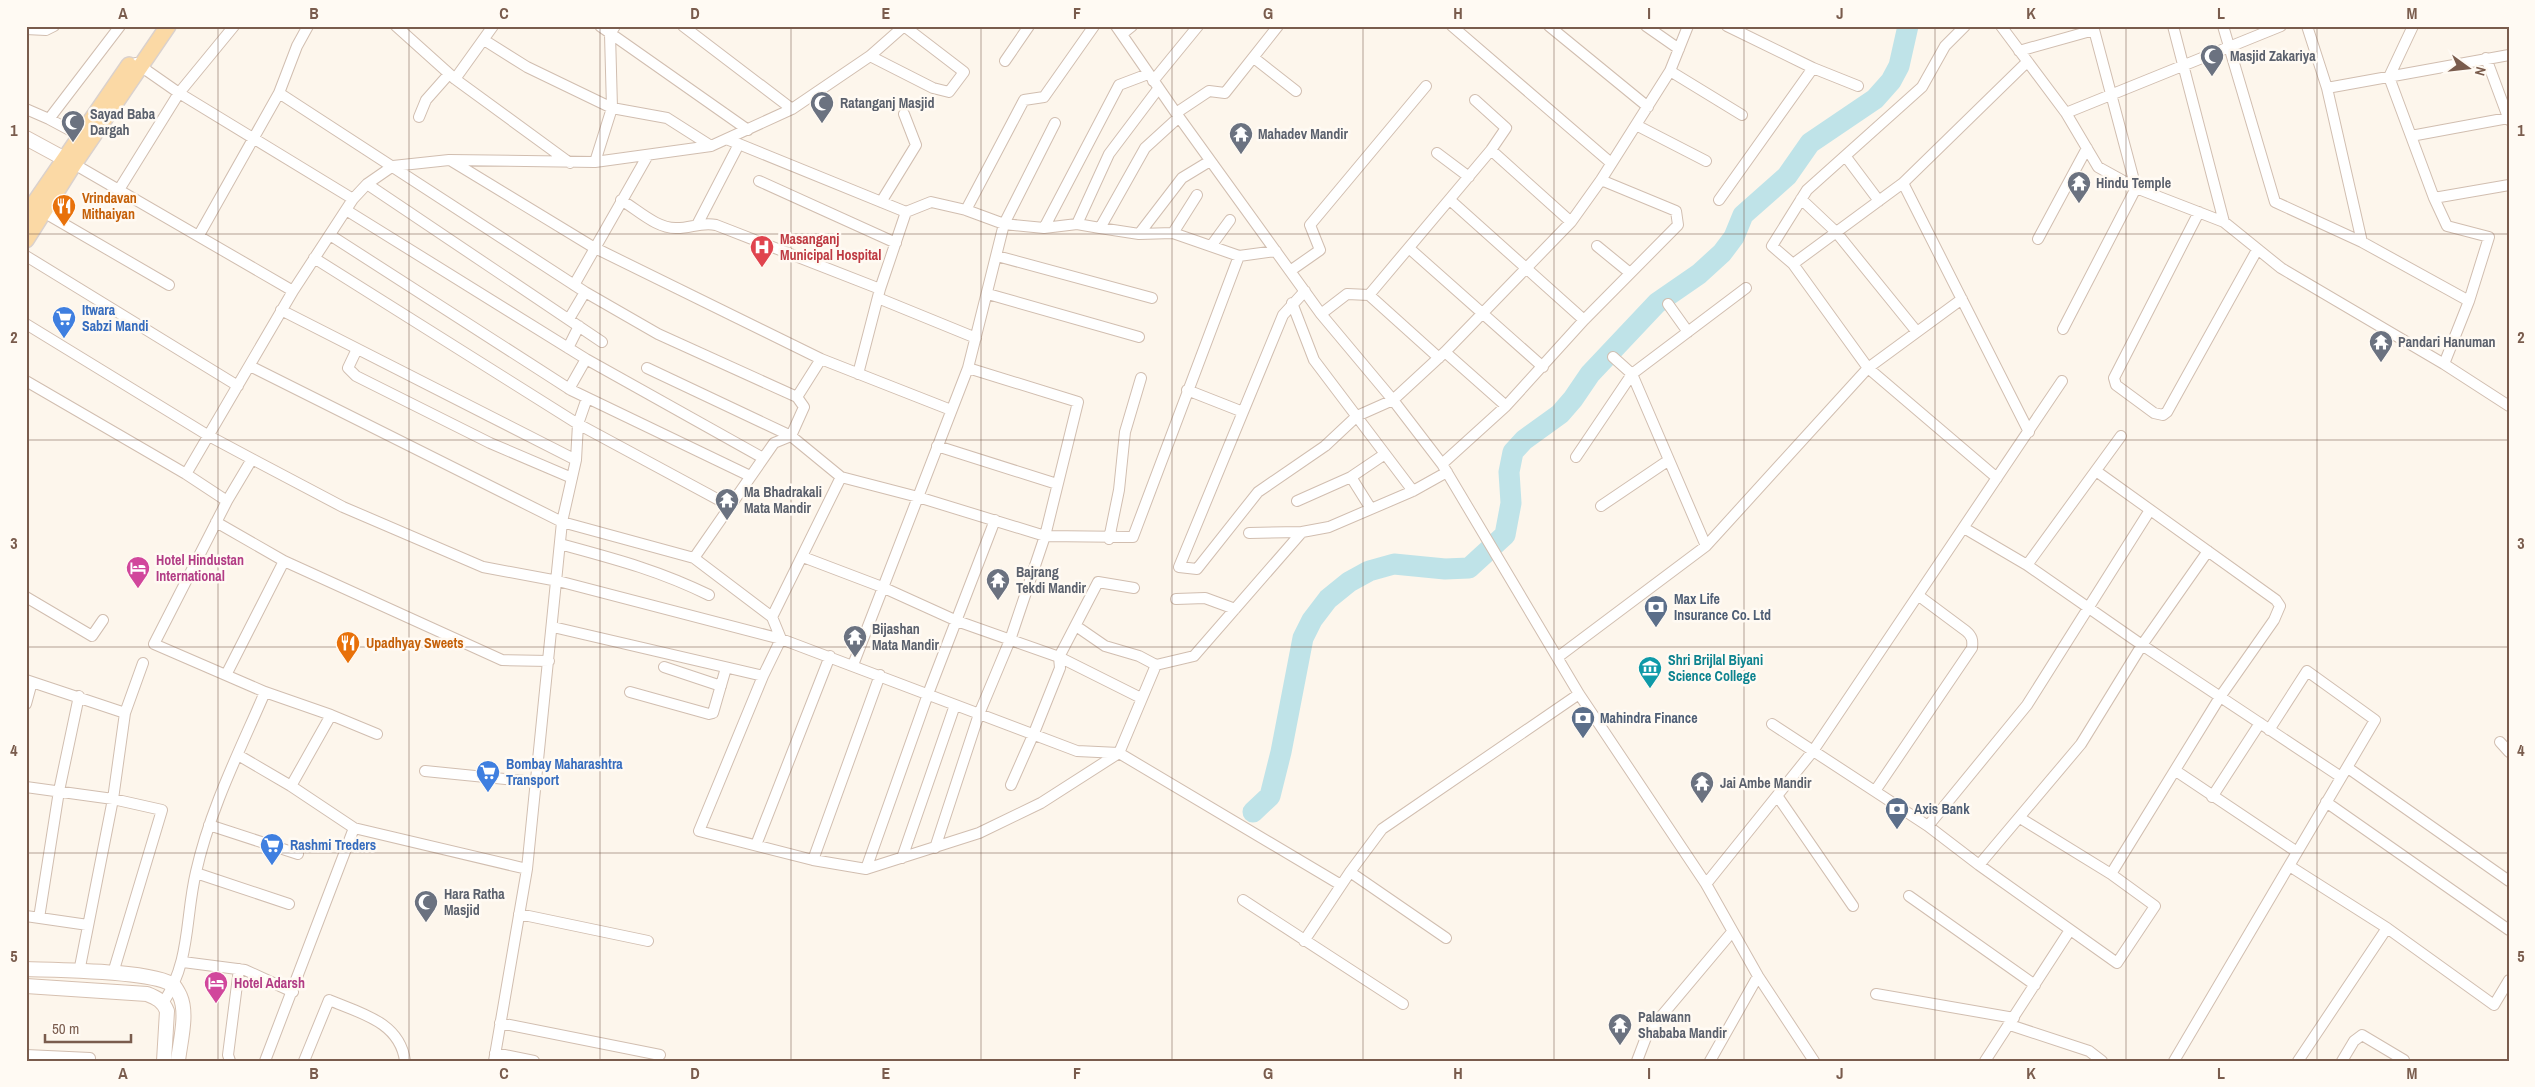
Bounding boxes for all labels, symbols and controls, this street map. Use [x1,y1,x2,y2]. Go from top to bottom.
text: A [118,2,128,24]
text: B [309,2,319,24]
text: C [499,2,509,24]
text: D [690,2,700,24]
text: E [882,2,891,24]
text: F [1073,2,1081,24]
text: G [1263,2,1273,24]
text: H [1453,2,1463,24]
text: I [1647,2,1651,24]
text: J [1836,2,1844,24]
text: K [2026,2,2036,24]
text: L [2217,2,2225,24]
text: M [2407,2,2418,24]
north arrow [2442,42,2492,92]
mosque icon: Masjid Zakariya [2199,43,2225,77]
place label: Masjid Zakariya [2230,47,2316,65]
text: N [2471,65,2490,78]
mosque icon: Ratanganj Masjid [809,90,835,124]
place label: Ratanganj Masjid [840,94,934,112]
place label: Sayad Baba Dargah [90,105,156,139]
mosque icon: Sayad Baba Dargah [60,109,86,143]
text: 1 [10,119,18,141]
text: 1 [2517,119,2525,141]
temple icon: Mahadev Mandir [1228,121,1254,155]
place label: Mahadev Mandir [1258,125,1348,143]
temple icon: Hindu Temple [2066,170,2092,204]
place label: Hindu Temple [2096,174,2171,192]
place label: Vrindavan Mithaiyan [82,189,137,223]
restaurant icon: Vrindavan Mithaiyan [51,193,77,227]
place label: Masanganj Municipal Hospital [780,230,881,264]
hospital icon: Masanganj Municipal Hospital [749,234,775,268]
place label: Itwara Sabzi Mandi [82,301,148,335]
supermarket icon: Itwara Sabzi Mandi [51,305,77,339]
text: 2 [10,326,18,348]
text: 2 [2517,326,2525,348]
temple icon: Pandari Hanuman [2368,329,2394,363]
place label: Pandari Hanuman [2398,333,2496,351]
place label: Ma Bhadrakali Mata Mandir [744,483,822,517]
temple icon: Ma Bhadrakali Mata Mandir [714,487,740,521]
text: 3 [10,532,18,554]
text: 3 [2517,532,2525,554]
place label: Hotel Hindustan International [156,551,244,585]
hotel icon: Hotel Hindustan International [125,555,151,589]
place label: Bajrang Tekdi Mandir [1016,563,1087,597]
temple icon: Bajrang Tekdi Mandir [985,567,1011,601]
place label: Max Life Insurance Co. Ltd [1674,590,1771,624]
bank icon: Max Life Insurance Co. Ltd [1643,594,1669,628]
place label: Bijashan Mata Mandir [872,620,940,654]
temple icon: Bijashan Mata Mandir [842,624,868,658]
restaurant icon: Upadhyay Sweets [335,630,361,664]
place label: Upadhyay Sweets [366,634,464,652]
place label: Shri Brijlal Biyani Science College [1668,651,1763,685]
museum icon: Shri Brijlal Biyani Science College [1637,655,1663,689]
bank icon: Mahindra Finance [1570,705,1596,739]
place label: Mahindra Finance [1600,709,1698,727]
text: 4 [10,739,18,761]
text: 4 [2517,739,2525,761]
place label: Bombay Maharashtra Transport [506,755,623,789]
supermarket icon: Bombay Maharashtra Transport [475,759,501,793]
temple icon: Jai Ambe Mandir [1689,770,1715,804]
place label: Jai Ambe Mandir [1720,774,1812,792]
bank icon: Axis Bank [1884,796,1910,830]
place label: Axis Bank [1914,800,1970,818]
supermarket icon: Rashmi Treders [259,832,285,866]
place label: Rashmi Treders [290,836,376,854]
place label: Hara Ratha Masjid [444,885,505,919]
mosque icon: Hara Ratha Masjid [413,889,439,923]
text: 5 [10,945,18,967]
text: 5 [2517,945,2525,967]
hotel icon: Hotel Adarsh [203,970,229,1004]
place label: Hotel Adarsh [234,974,305,992]
place label: Palawann Shababa Mandir [1638,1008,1727,1042]
scale bar [45,1012,131,1044]
temple icon: Palawann Shababa Mandir [1607,1012,1633,1046]
text: 50 m [52,1018,79,1039]
text: A [118,1062,128,1084]
text: B [309,1062,319,1084]
text: C [499,1062,509,1084]
text: D [690,1062,700,1084]
text: E [882,1062,891,1084]
text: F [1073,1062,1081,1084]
text: G [1263,1062,1273,1084]
text: H [1453,1062,1463,1084]
text: I [1647,1062,1651,1084]
text: J [1836,1062,1844,1084]
text: K [2026,1062,2036,1084]
text: L [2217,1062,2225,1084]
text: M [2407,1062,2418,1084]

